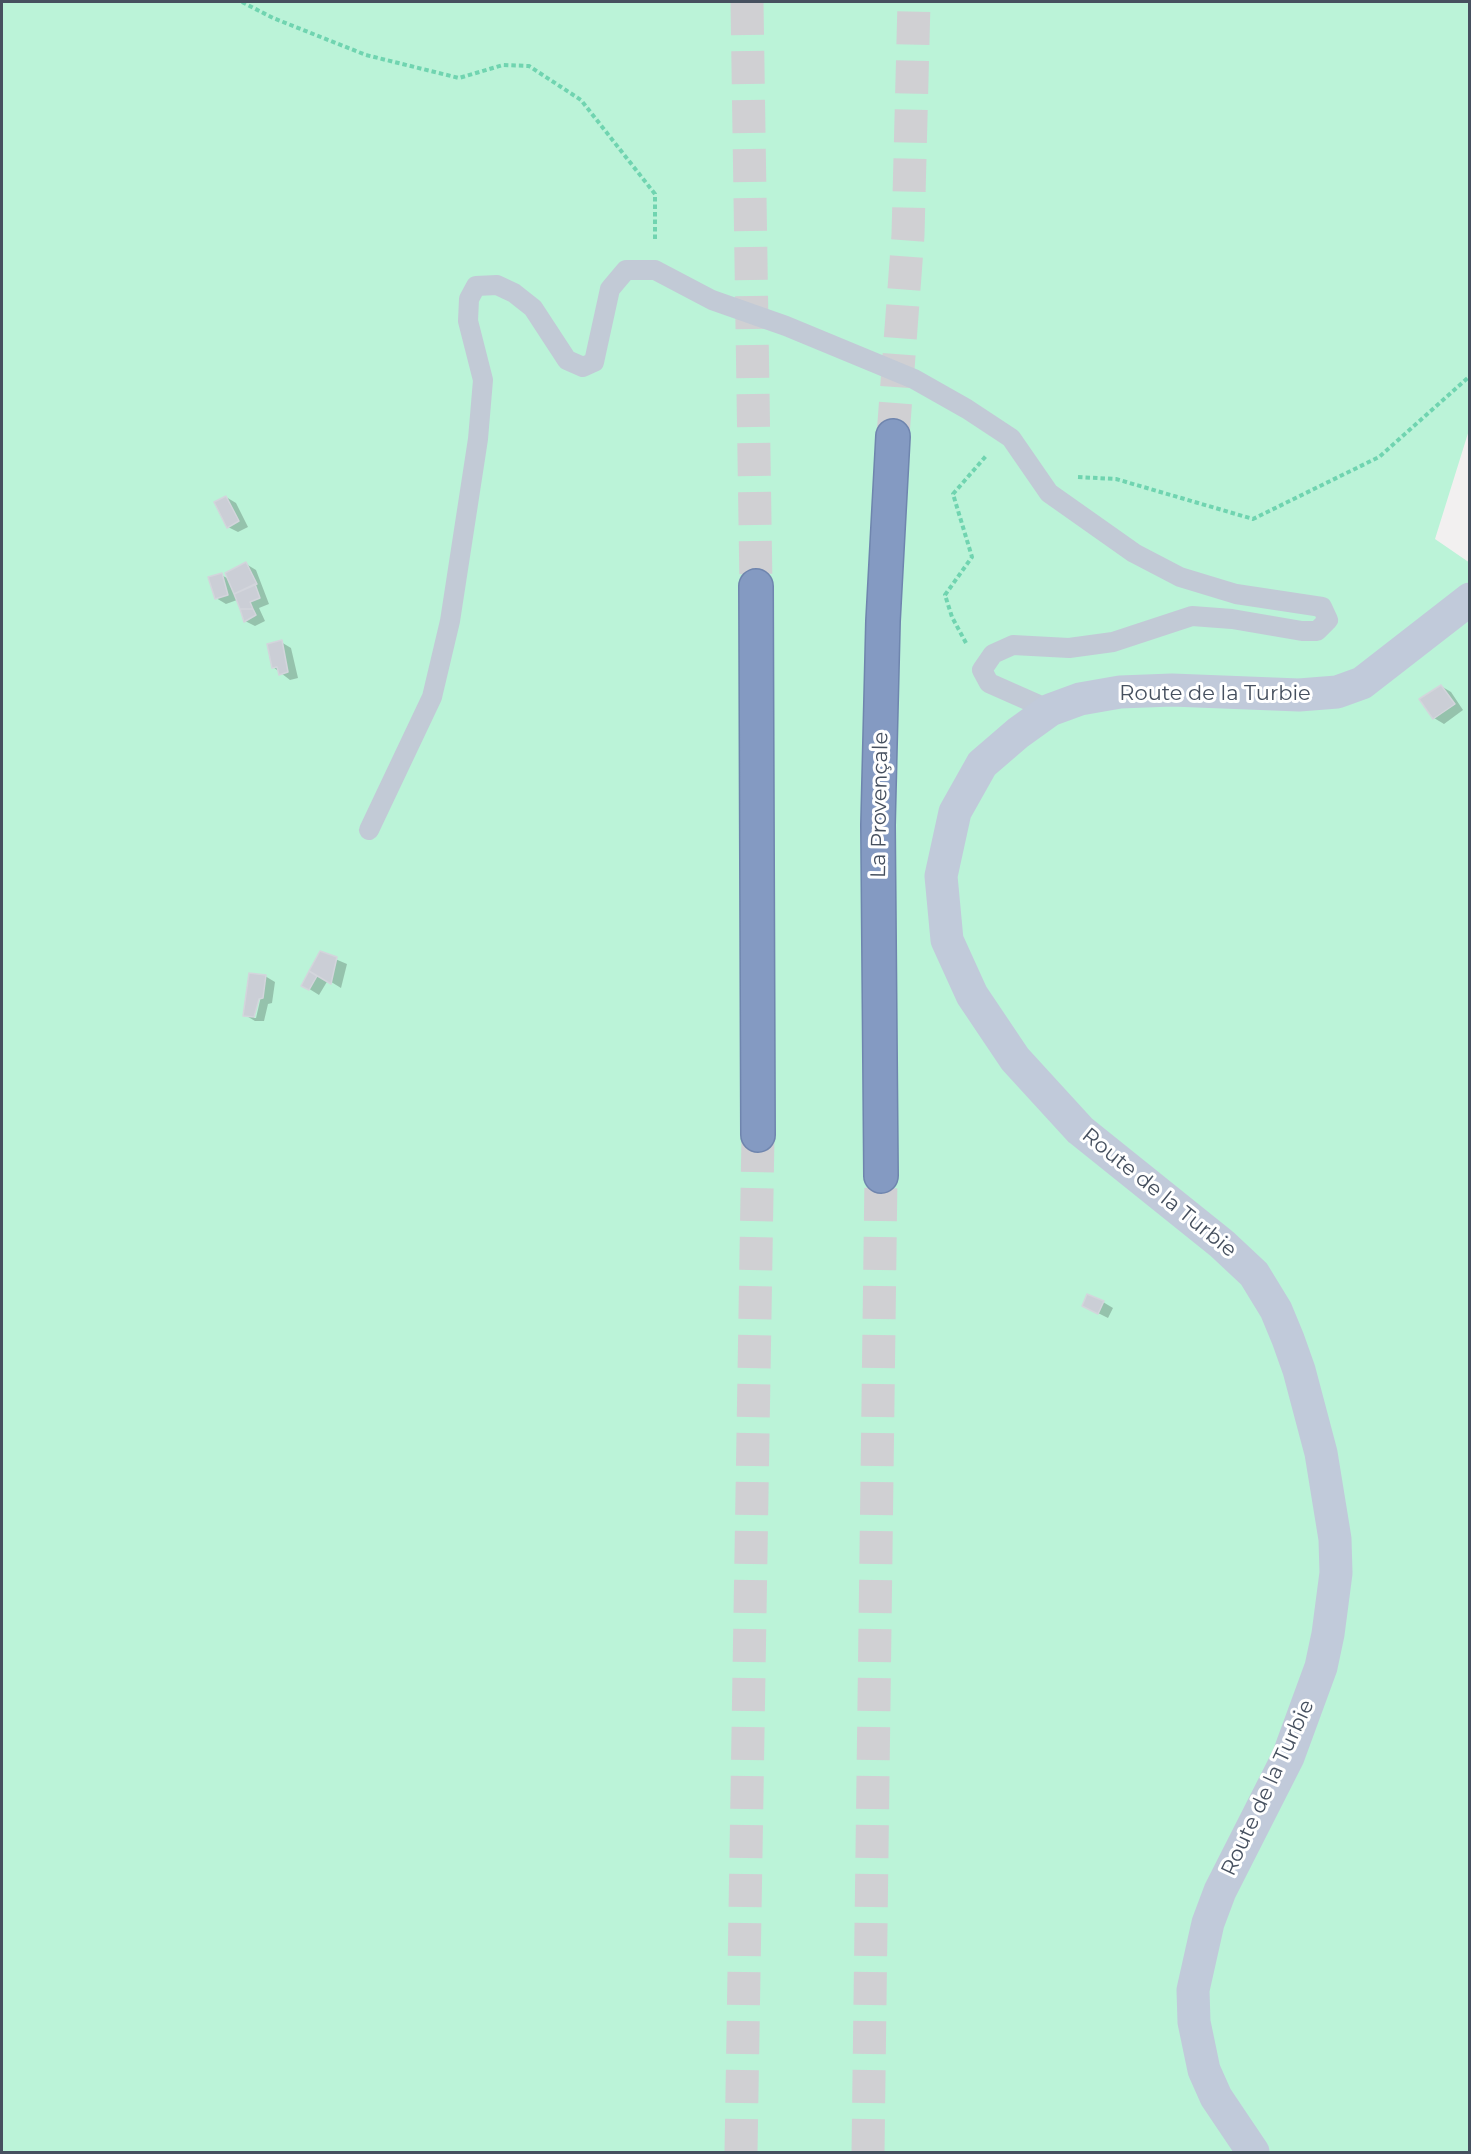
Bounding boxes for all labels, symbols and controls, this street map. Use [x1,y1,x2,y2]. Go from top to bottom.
street label: Route de la Turbie [1119,681,1311,707]
street label: La Provençale [866,732,894,878]
street label: Route de la Turbie [1077,1123,1241,1263]
street label: Route de la Turbie [1216,1696,1320,1880]

